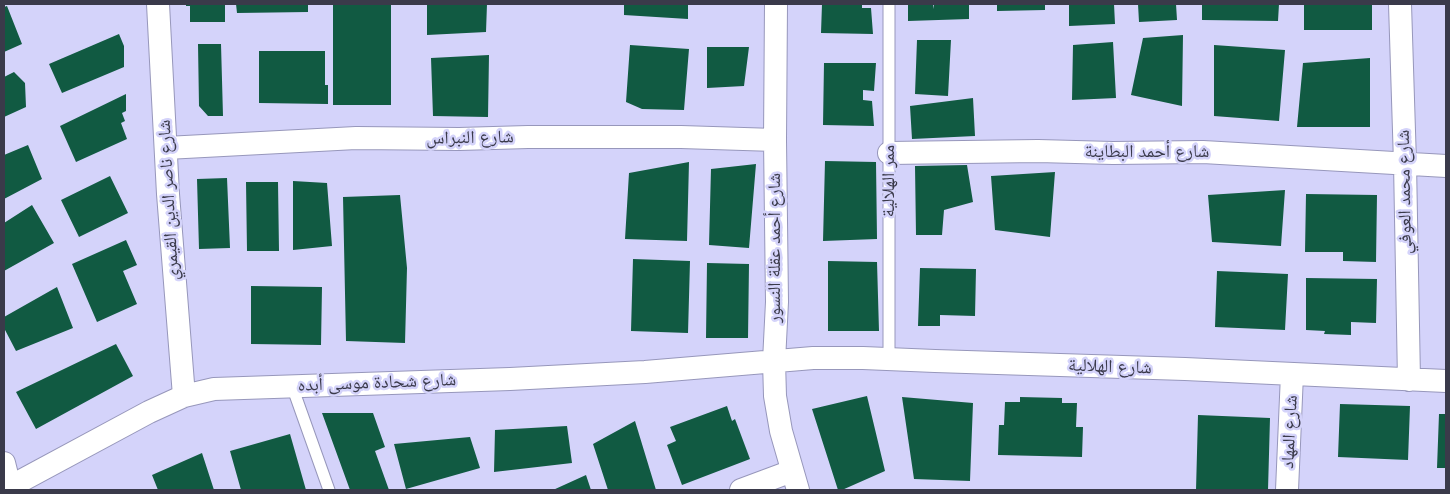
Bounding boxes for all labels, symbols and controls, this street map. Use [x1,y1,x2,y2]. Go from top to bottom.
street label: شارع ناصر الدين القيمري [154,119,184,281]
street label: شارع النبراس [426,126,514,150]
street label: شارع محمد العوفي [1393,130,1417,254]
street label: شارع أحمد البطاينة [1085,141,1209,163]
street label: ممر الهلالية [878,145,900,217]
street label: شارع أحمد عقلة النسور [764,173,786,323]
street label: شارع الهلالية [1068,355,1152,379]
street label: شارع شحادة موسى أبده [297,369,457,397]
street label: شارع المهاد [1277,395,1303,469]

